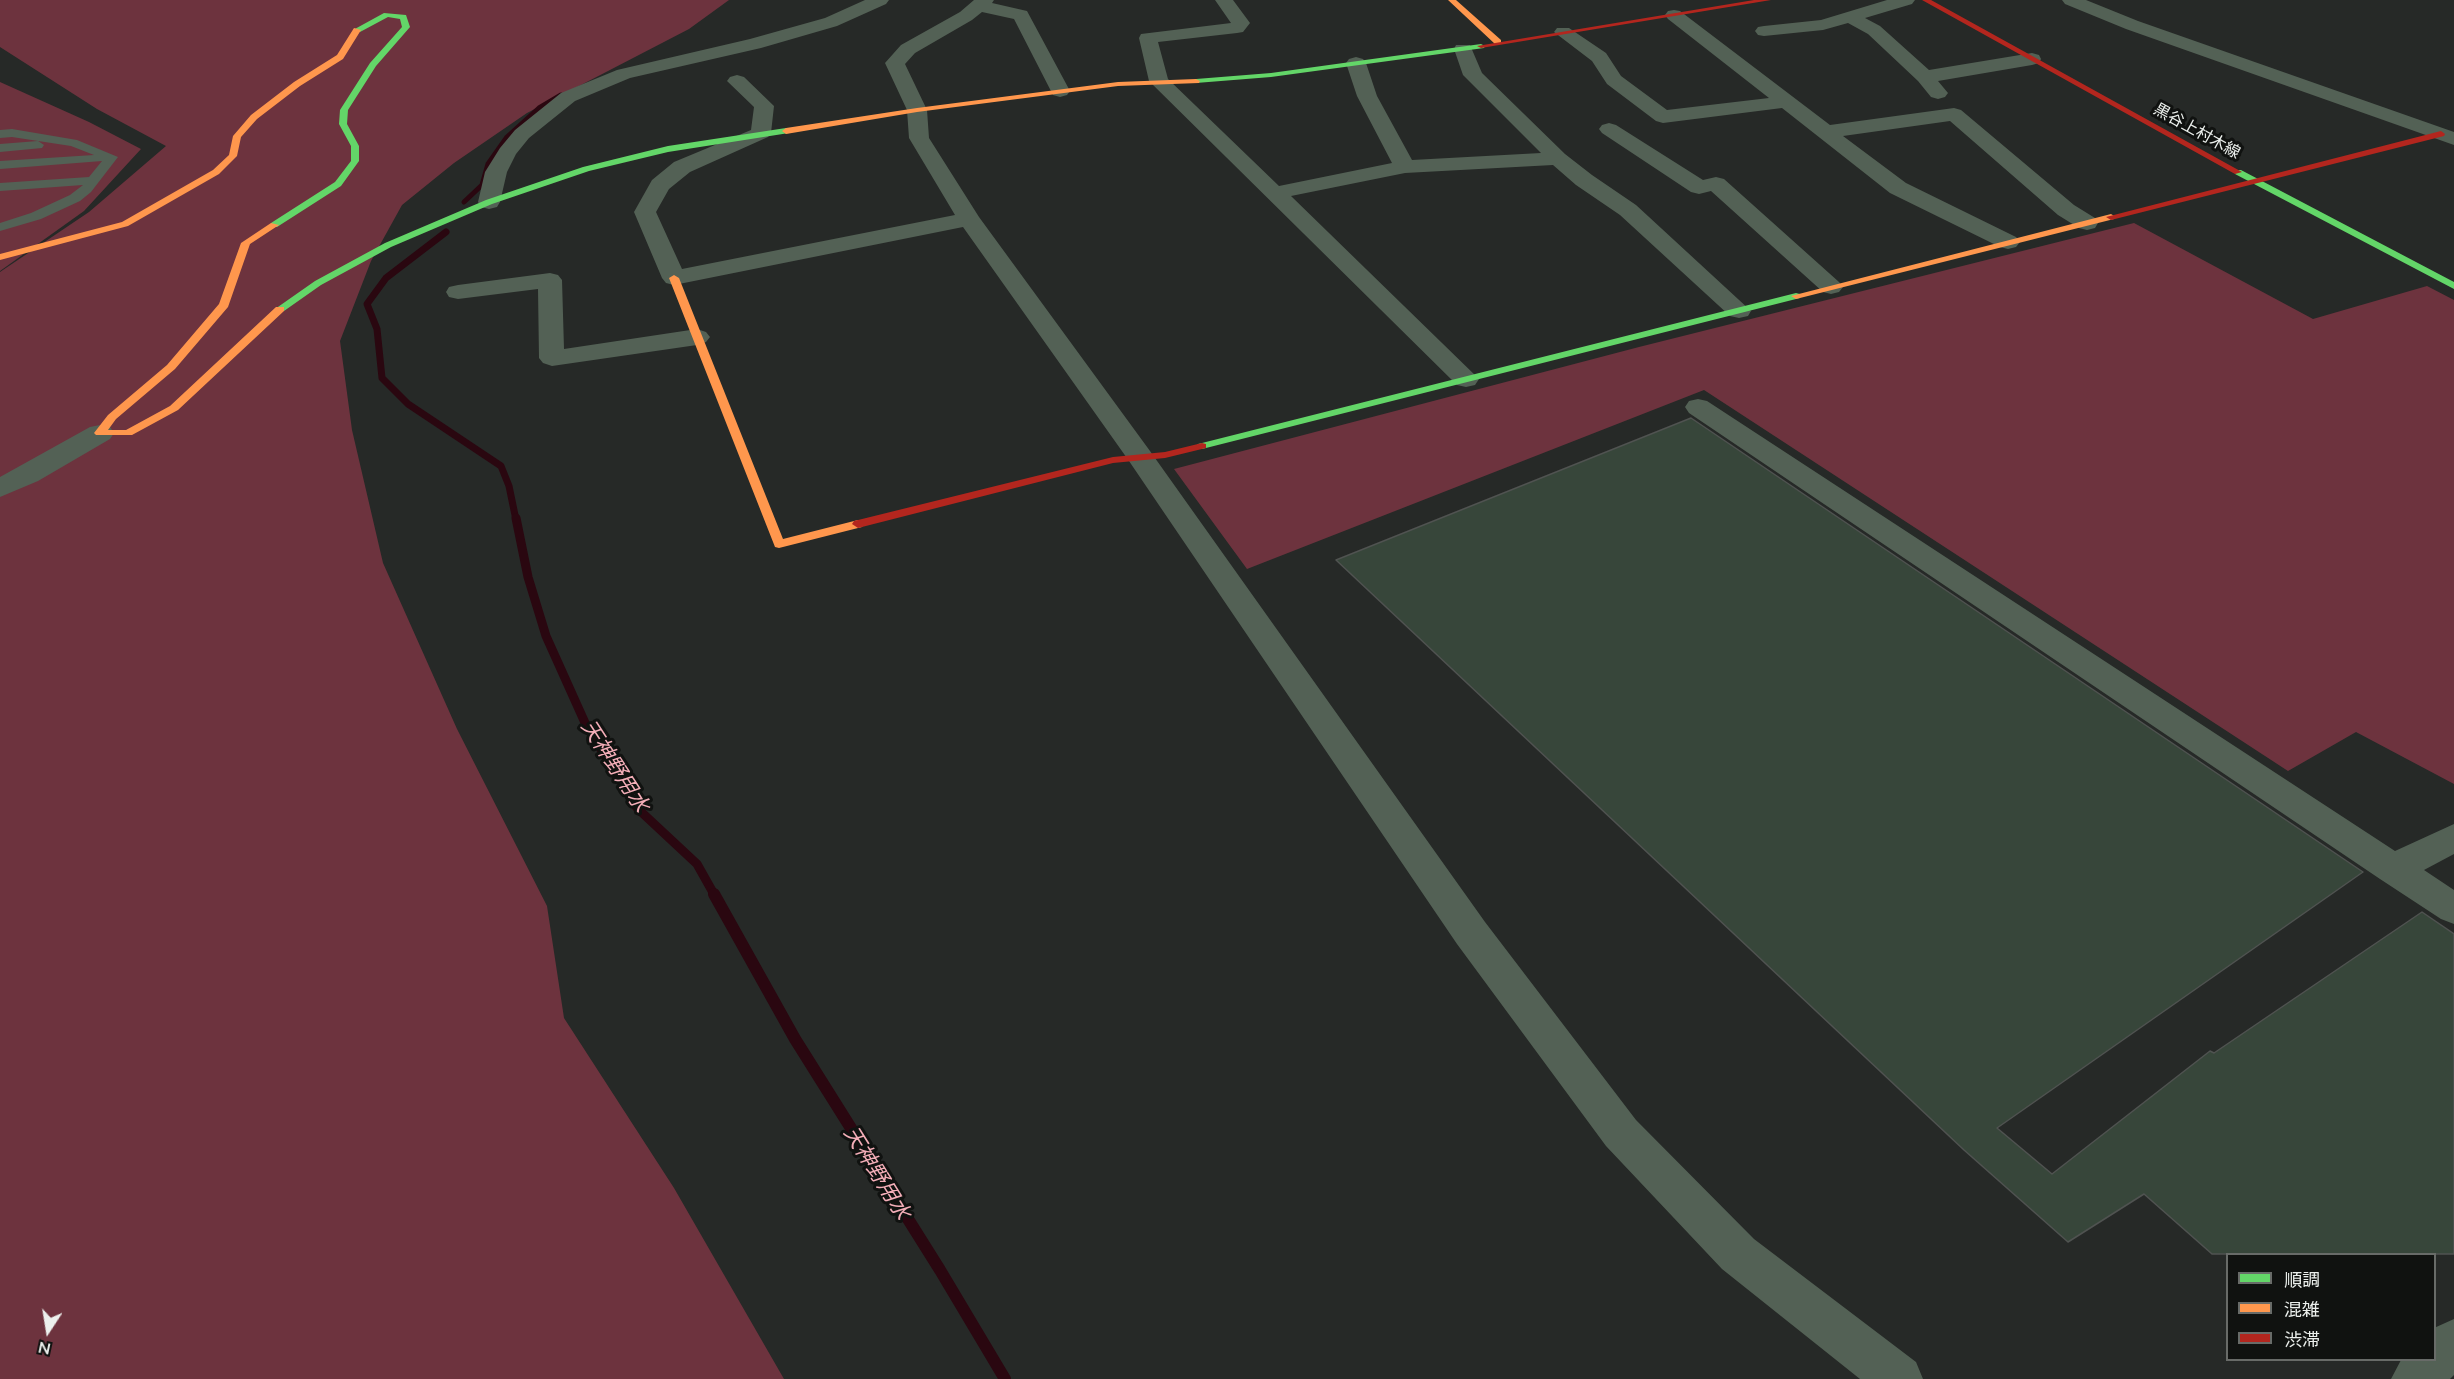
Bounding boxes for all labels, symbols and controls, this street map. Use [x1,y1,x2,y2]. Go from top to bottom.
street label: 黒谷上村木線 [2150,99,2244,163]
water label: 天神野用水 [576,715,654,817]
water label: 天神野用水 [838,1122,916,1224]
legend [2226,1253,2436,1361]
text: 順調 [2284,1268,2320,1290]
text: 混雑 [2284,1298,2320,1320]
north arrow [18,1301,78,1361]
text: 渋滞 [2284,1328,2320,1350]
text: N [36,1339,52,1360]

